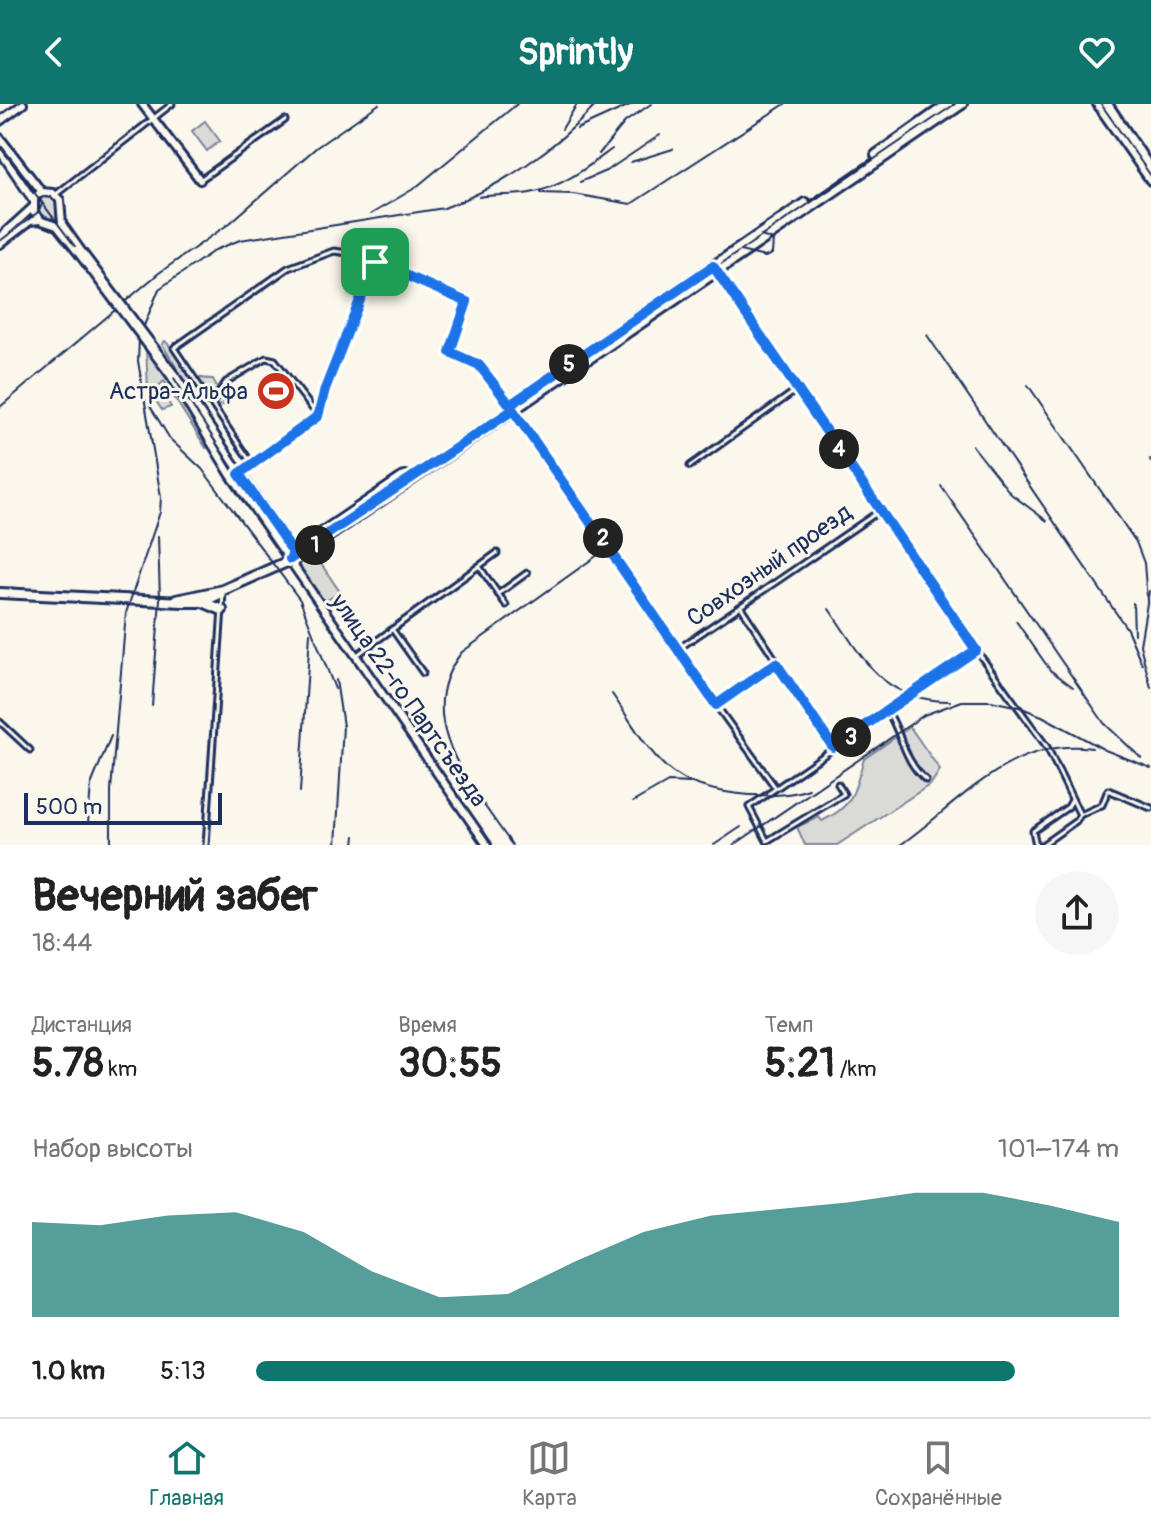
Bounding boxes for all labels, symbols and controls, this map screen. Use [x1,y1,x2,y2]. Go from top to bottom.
icon: back [32,30,76,74]
text: Sprintly [518,30,633,75]
icon: heart [1075,30,1119,74]
pin [341,228,409,296]
icon: arrive [353,240,397,284]
pin: 5 [549,344,589,384]
text: 5 [563,350,575,378]
sports icon: Астра-Альфа [255,370,297,412]
place label: Астра-Альфа [109,377,248,406]
pin: 4 [819,429,859,469]
text: 4 [833,435,845,463]
street label: Совхозный проезд [681,497,858,633]
pin: 2 [583,518,623,558]
text: 2 [597,524,609,552]
pin: 1 [295,525,335,565]
text: 1 [311,531,319,559]
street label: улица 22-го Партсъезда [324,587,493,812]
pin: 3 [831,717,871,757]
text: 3 [845,723,857,751]
scale bar [24,789,222,825]
text: 500 m [36,793,102,821]
text: Вечерний забег [32,869,318,924]
button: share [1035,871,1119,955]
text: 18:44 [32,927,92,959]
text: Дистанция [32,1011,132,1039]
text: Время [398,1011,457,1039]
text: Темп [765,1011,813,1039]
text: 5.78 [32,1039,104,1088]
text: 30:55 [398,1039,502,1088]
text: 5:21 [765,1039,835,1088]
text: km [104,1055,137,1083]
text: /km [835,1055,876,1083]
text: Набор высоты [32,1133,193,1165]
text: 101–174 m [998,1133,1119,1165]
text: 1.0 km [32,1355,105,1387]
text: 5:13 [160,1355,206,1387]
tab: Главная [149,1436,224,1512]
tab: Карта [522,1436,577,1512]
tab: Сохранённые [875,1436,1002,1512]

